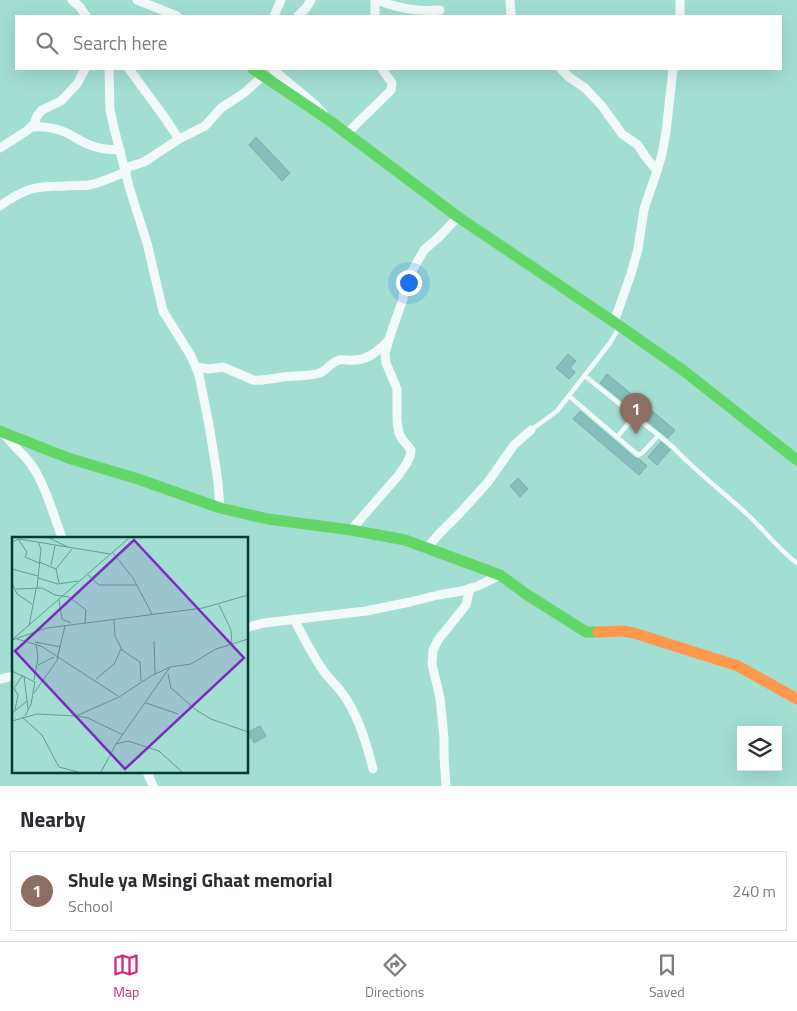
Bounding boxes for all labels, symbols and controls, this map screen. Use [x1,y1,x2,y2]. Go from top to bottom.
search box [15,15,782,70]
text: Search here [73,28,167,57]
icon: search [33,29,61,57]
your location [396,270,422,296]
pin: 1 [620,393,652,434]
inset map [12,537,249,774]
map controls [737,726,782,771]
button: layers [737,726,782,771]
text: Nearby [20,803,85,835]
text: Shule ya Msingi Ghaat memorial [68,865,333,894]
text: 1 [33,879,41,903]
text: 240 m [732,879,776,903]
text: School [68,894,113,918]
tab: Map [112,951,140,1002]
tab: Directions [365,951,424,1002]
tab: Saved [649,951,685,1002]

